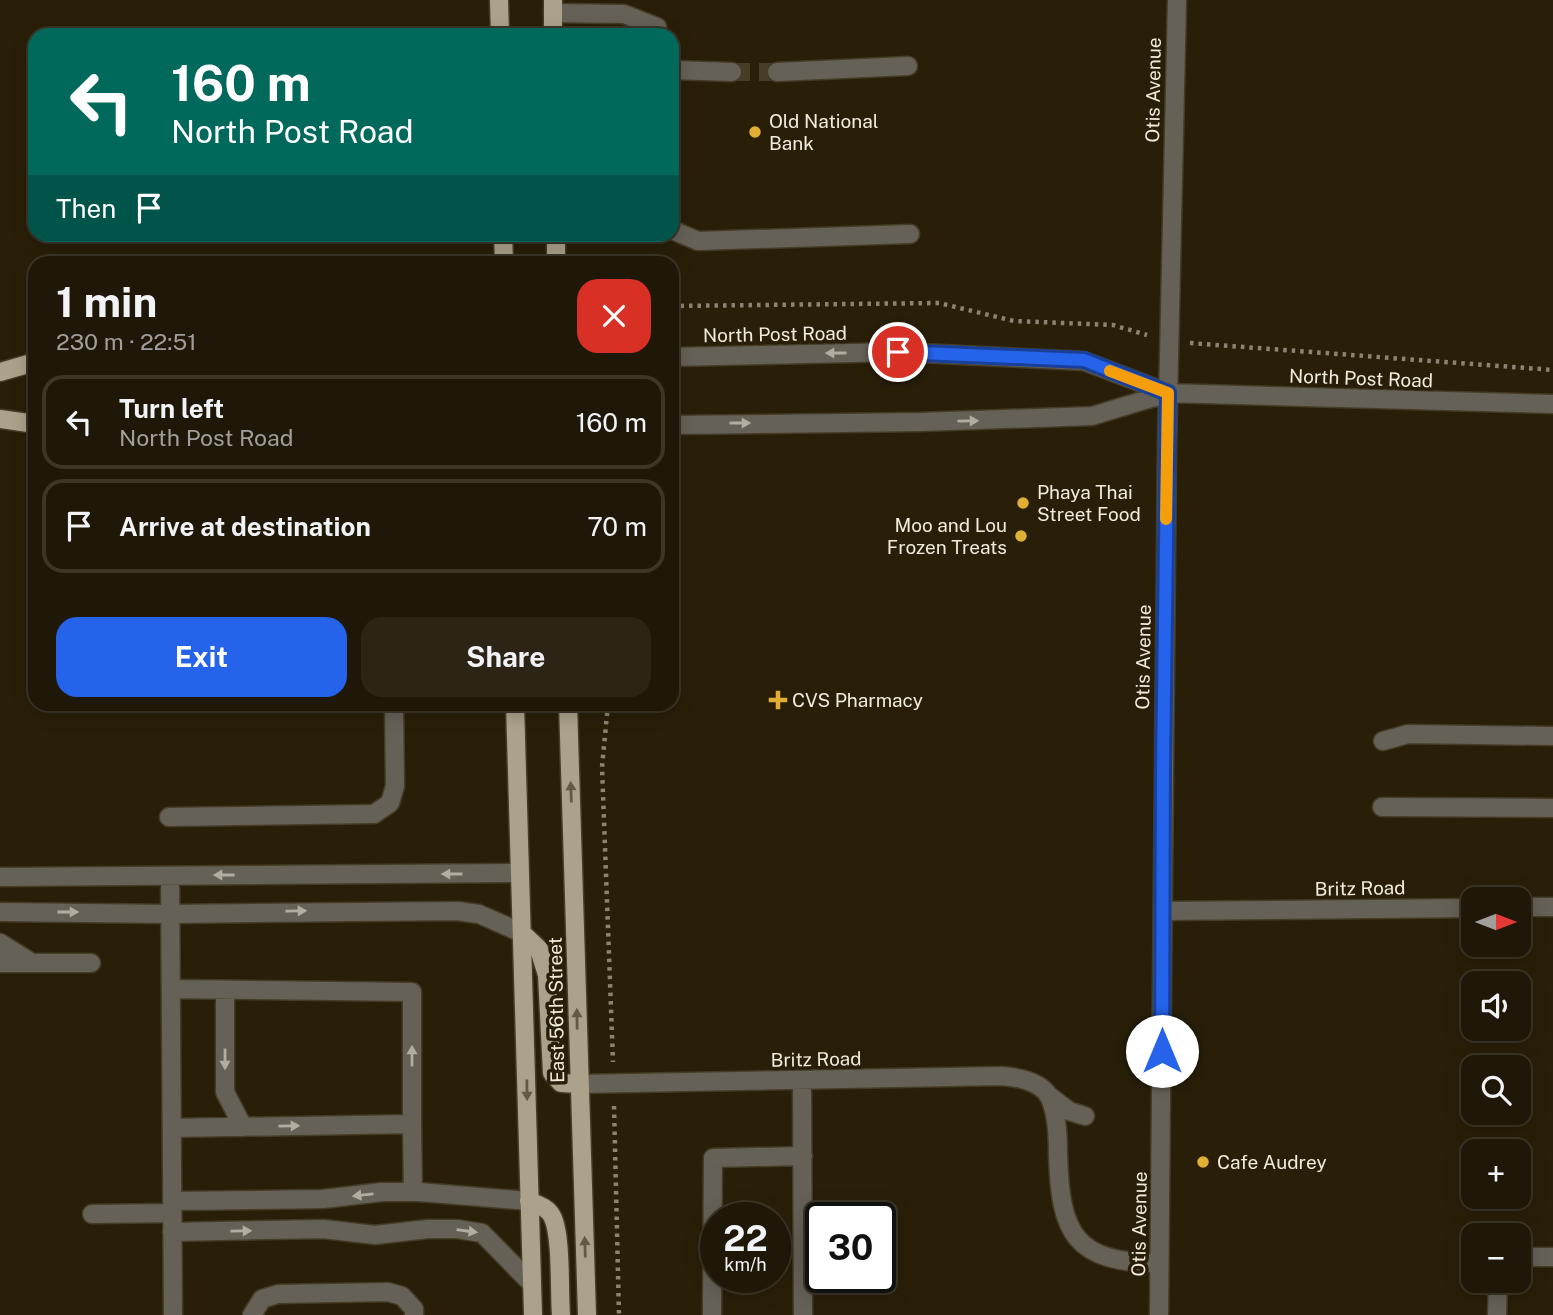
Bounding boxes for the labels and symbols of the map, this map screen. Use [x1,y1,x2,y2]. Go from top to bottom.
street label: Otis Avenue [1141,37,1165,143]
place label: Old National Bank [769,110,878,154]
marker: Old National Bank [747,124,763,140]
street label: North Post Road [703,322,847,346]
pin [868,322,928,382]
one-way arrow [825,347,847,359]
street label: North Post Road [1289,364,1433,392]
one-way arrow [957,415,979,427]
one-way arrow [729,417,751,429]
place label: Phaya Thai Street Food [1037,481,1141,525]
marker: Phaya Thai Street Food [1015,495,1031,511]
place label: Moo and Lou Frozen Treats [887,514,1007,558]
marker: Moo and Lou Frozen Treats [1013,528,1029,544]
street label: Otis Avenue [1131,604,1155,710]
place label: CVS Pharmacy [792,689,923,711]
marker: CVS Pharmacy [770,692,786,708]
one-way arrow [565,781,577,803]
one-way arrow [441,868,463,880]
one-way arrow [213,869,235,881]
street label: Britz Road [1314,876,1406,900]
north arrow [1461,887,1531,957]
one-way arrow [285,905,307,917]
one-way arrow [57,906,79,918]
street label: East 56th Street [544,937,568,1083]
one-way arrow [572,1008,583,1030]
position arrow [1125,1014,1199,1088]
one-way arrow [406,1045,418,1067]
street label: Britz Road [770,1047,862,1071]
one-way arrow [219,1048,231,1070]
one-way arrow [521,1079,533,1101]
one-way arrow [278,1120,300,1131]
place label: Cafe Audrey [1217,1151,1327,1173]
marker: Cafe Audrey [1195,1154,1211,1170]
street label: Otis Avenue [1127,1171,1151,1277]
one-way arrow [352,1189,374,1200]
speed limit sign: 30 [805,1202,896,1293]
one-way arrow [230,1225,252,1236]
one-way arrow [456,1225,478,1236]
one-way arrow [579,1236,590,1258]

